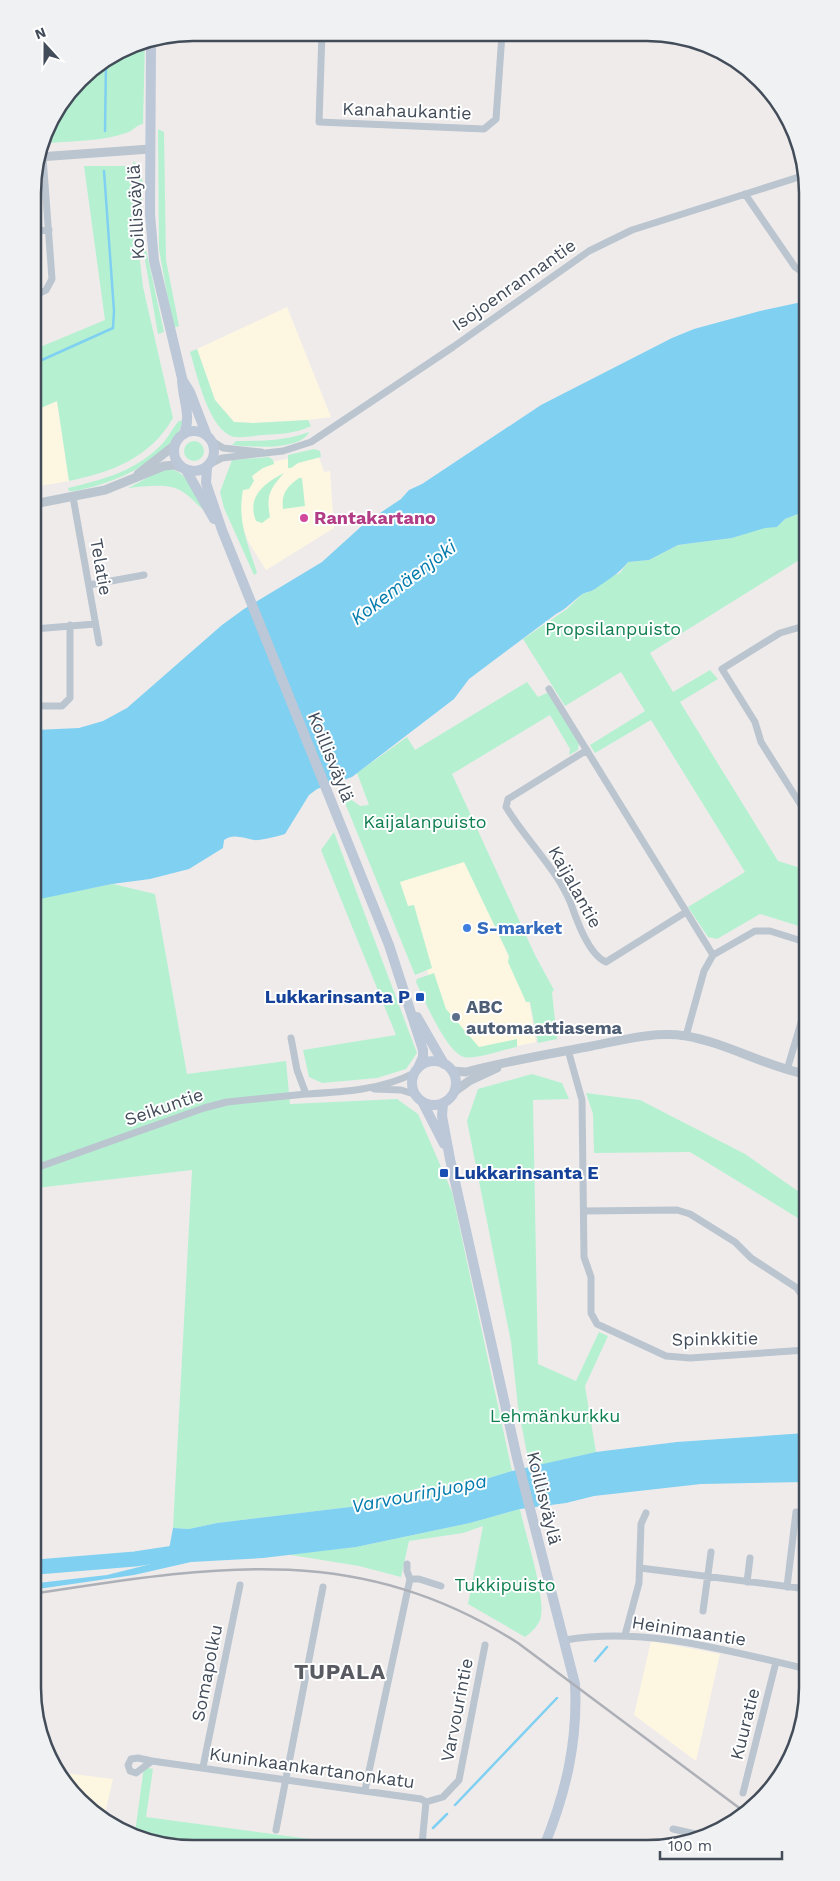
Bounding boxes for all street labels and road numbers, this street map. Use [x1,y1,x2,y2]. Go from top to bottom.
street label: Kanahaukantie [342,98,472,123]
street label: Koillisväylä [123,164,148,260]
street label: Isojoenrannantie [448,234,580,335]
street label: Telatie [86,537,117,597]
street label: Koillisväylä [304,709,359,805]
street label: Kaijalantie [544,842,607,932]
street label: Seikuntie [122,1083,206,1130]
street label: Spinkkitie [672,1327,758,1350]
street label: Koillisväylä [523,1449,566,1547]
street label: Heinimaantie [630,1611,748,1650]
street label: Somapolku [187,1623,226,1723]
street label: Varvourintie [436,1656,477,1764]
street label: Kuuratie [725,1686,764,1762]
street label: Kuninkaankartanonkatu [208,1743,416,1792]

